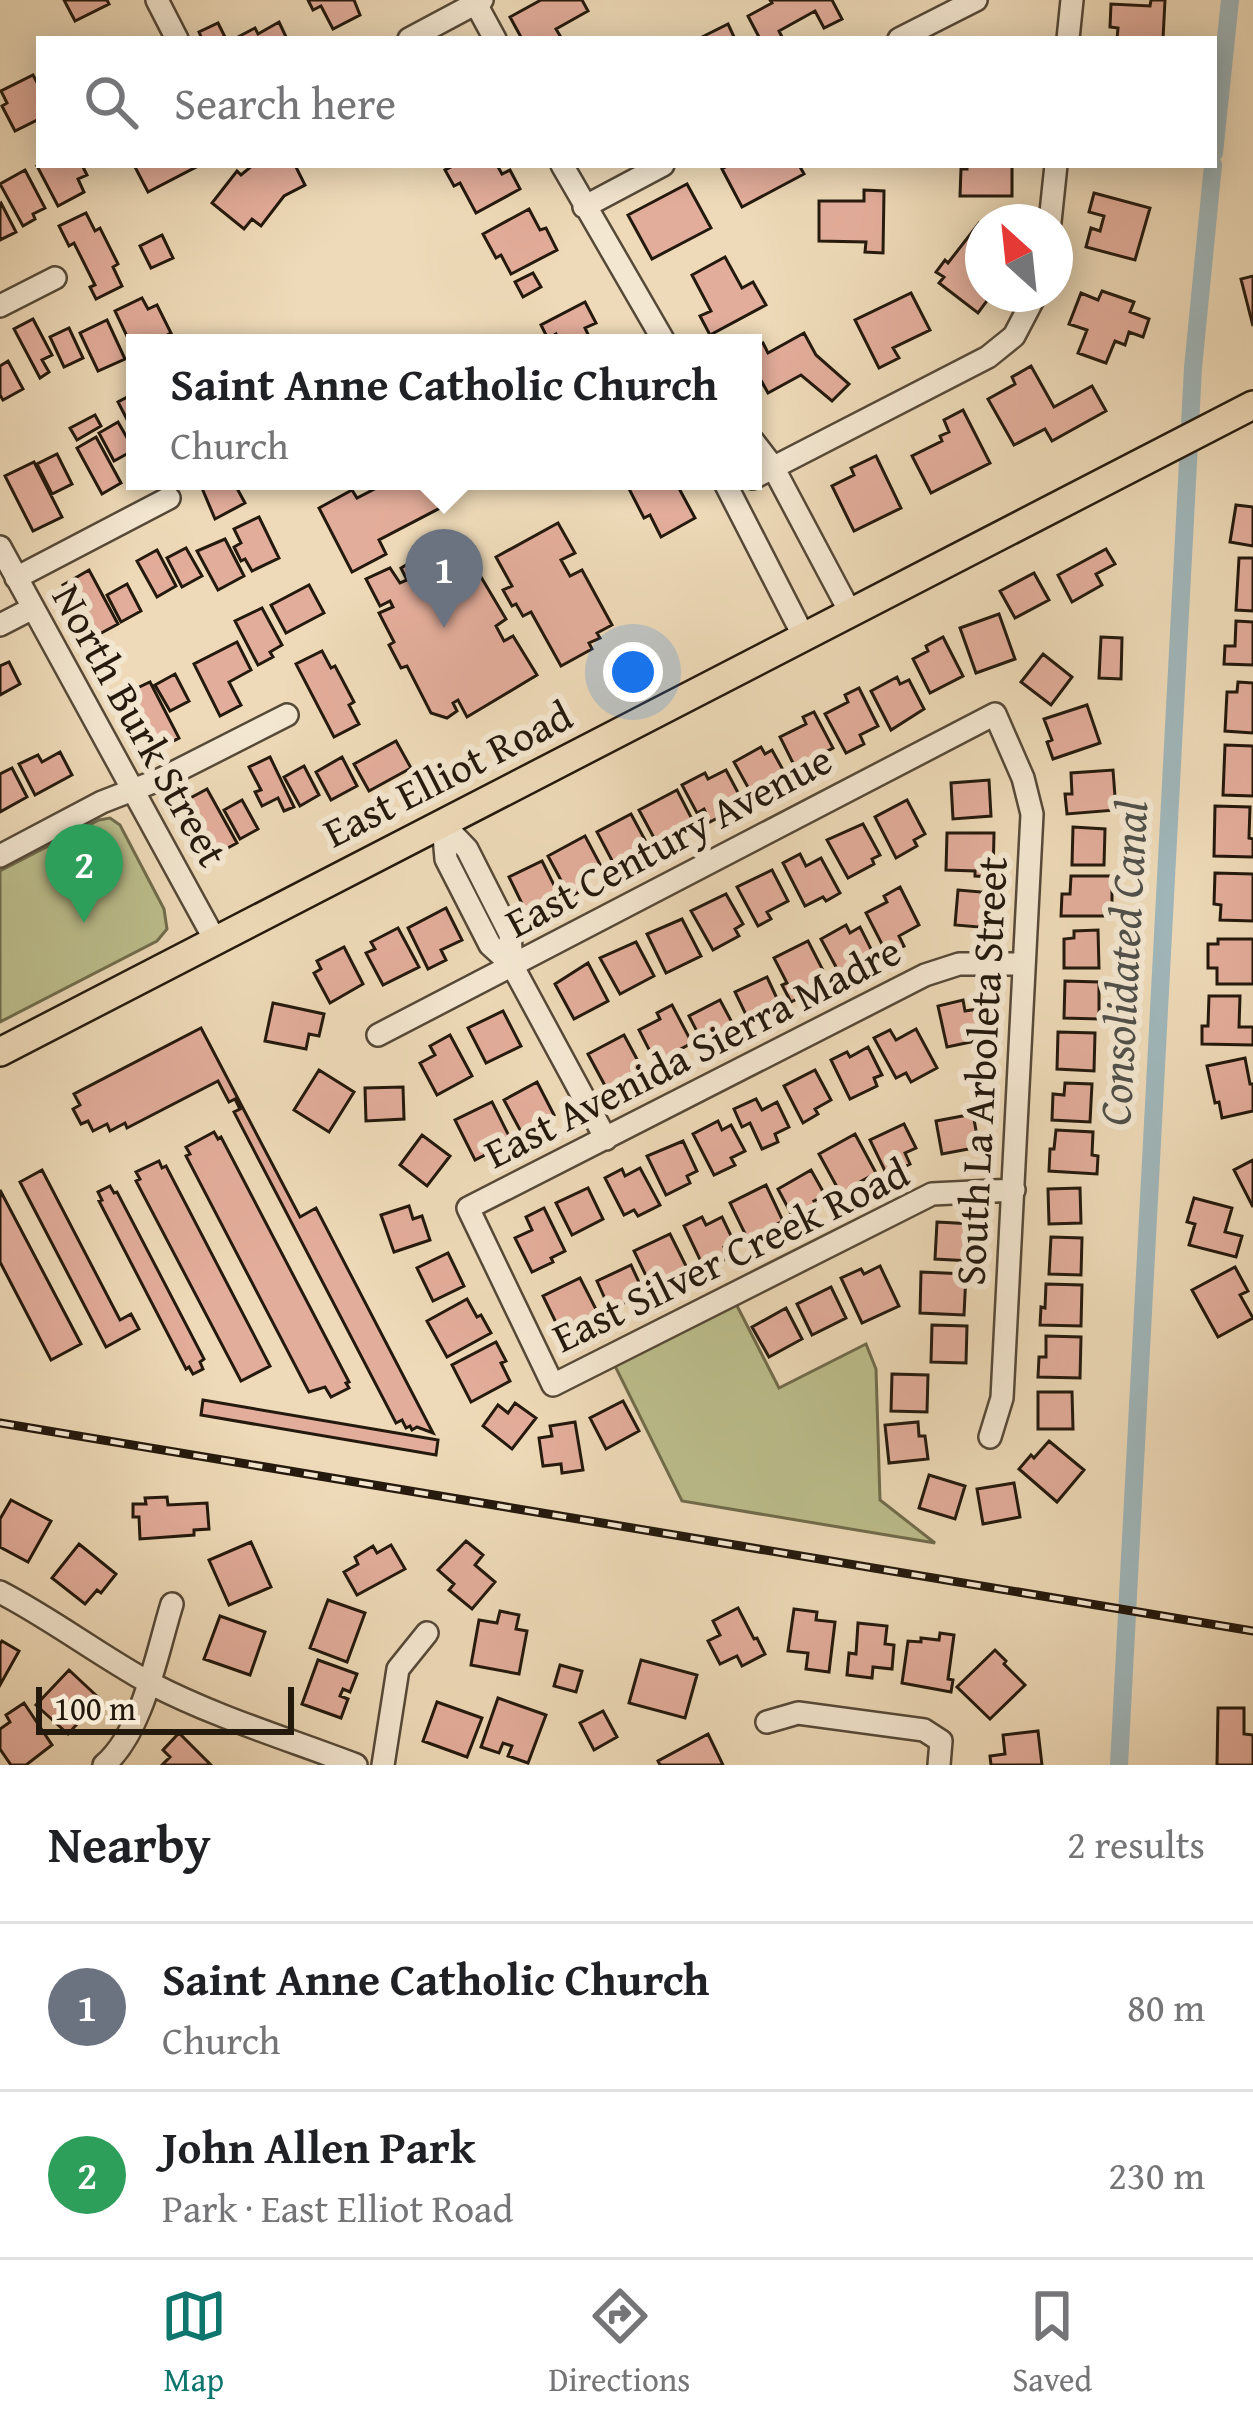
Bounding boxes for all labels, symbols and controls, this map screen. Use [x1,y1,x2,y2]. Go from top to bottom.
search box [36,36,1217,168]
icon: search [78,69,144,135]
text: Search here [174,70,396,135]
north arrow [965,204,1073,312]
popup [126,334,762,490]
text: Saint Anne Catholic Church [170,351,718,416]
text: Church [170,416,289,473]
pin: 1 [405,529,483,628]
street label: North Burk Street [38,573,244,877]
your location [603,642,663,702]
street label: East Elliot Road [312,684,582,862]
street label: East Century Avenue [494,728,842,952]
water label: Consolidated Canal [1081,799,1163,1127]
pin: 2 [45,824,123,923]
street label: South La Arboleta Street [938,855,1022,1287]
street label: East Avenida Sierra Madre [473,919,911,1183]
street label: East Silver Creek Road [542,1141,919,1367]
scale bar [36,1681,294,1734]
text: 100 m [54,1684,136,1732]
text: Nearby [48,1806,211,1881]
text: 2 results [1067,1815,1205,1872]
text: Saint Anne Catholic Church [162,1946,709,2011]
text: 1 [77,1978,97,2035]
text: 80 m [1127,1978,1205,2035]
text: Church [162,2011,280,2068]
text: John Allen Park [162,2114,475,2179]
text: 2 [77,2146,97,2203]
text: 230 m [1108,2146,1205,2203]
text: Park · East Elliot Road [162,2179,513,2236]
tab: Map [161,2283,227,2403]
tab: Directions [549,2283,690,2403]
tab: Saved [1012,2283,1092,2403]

